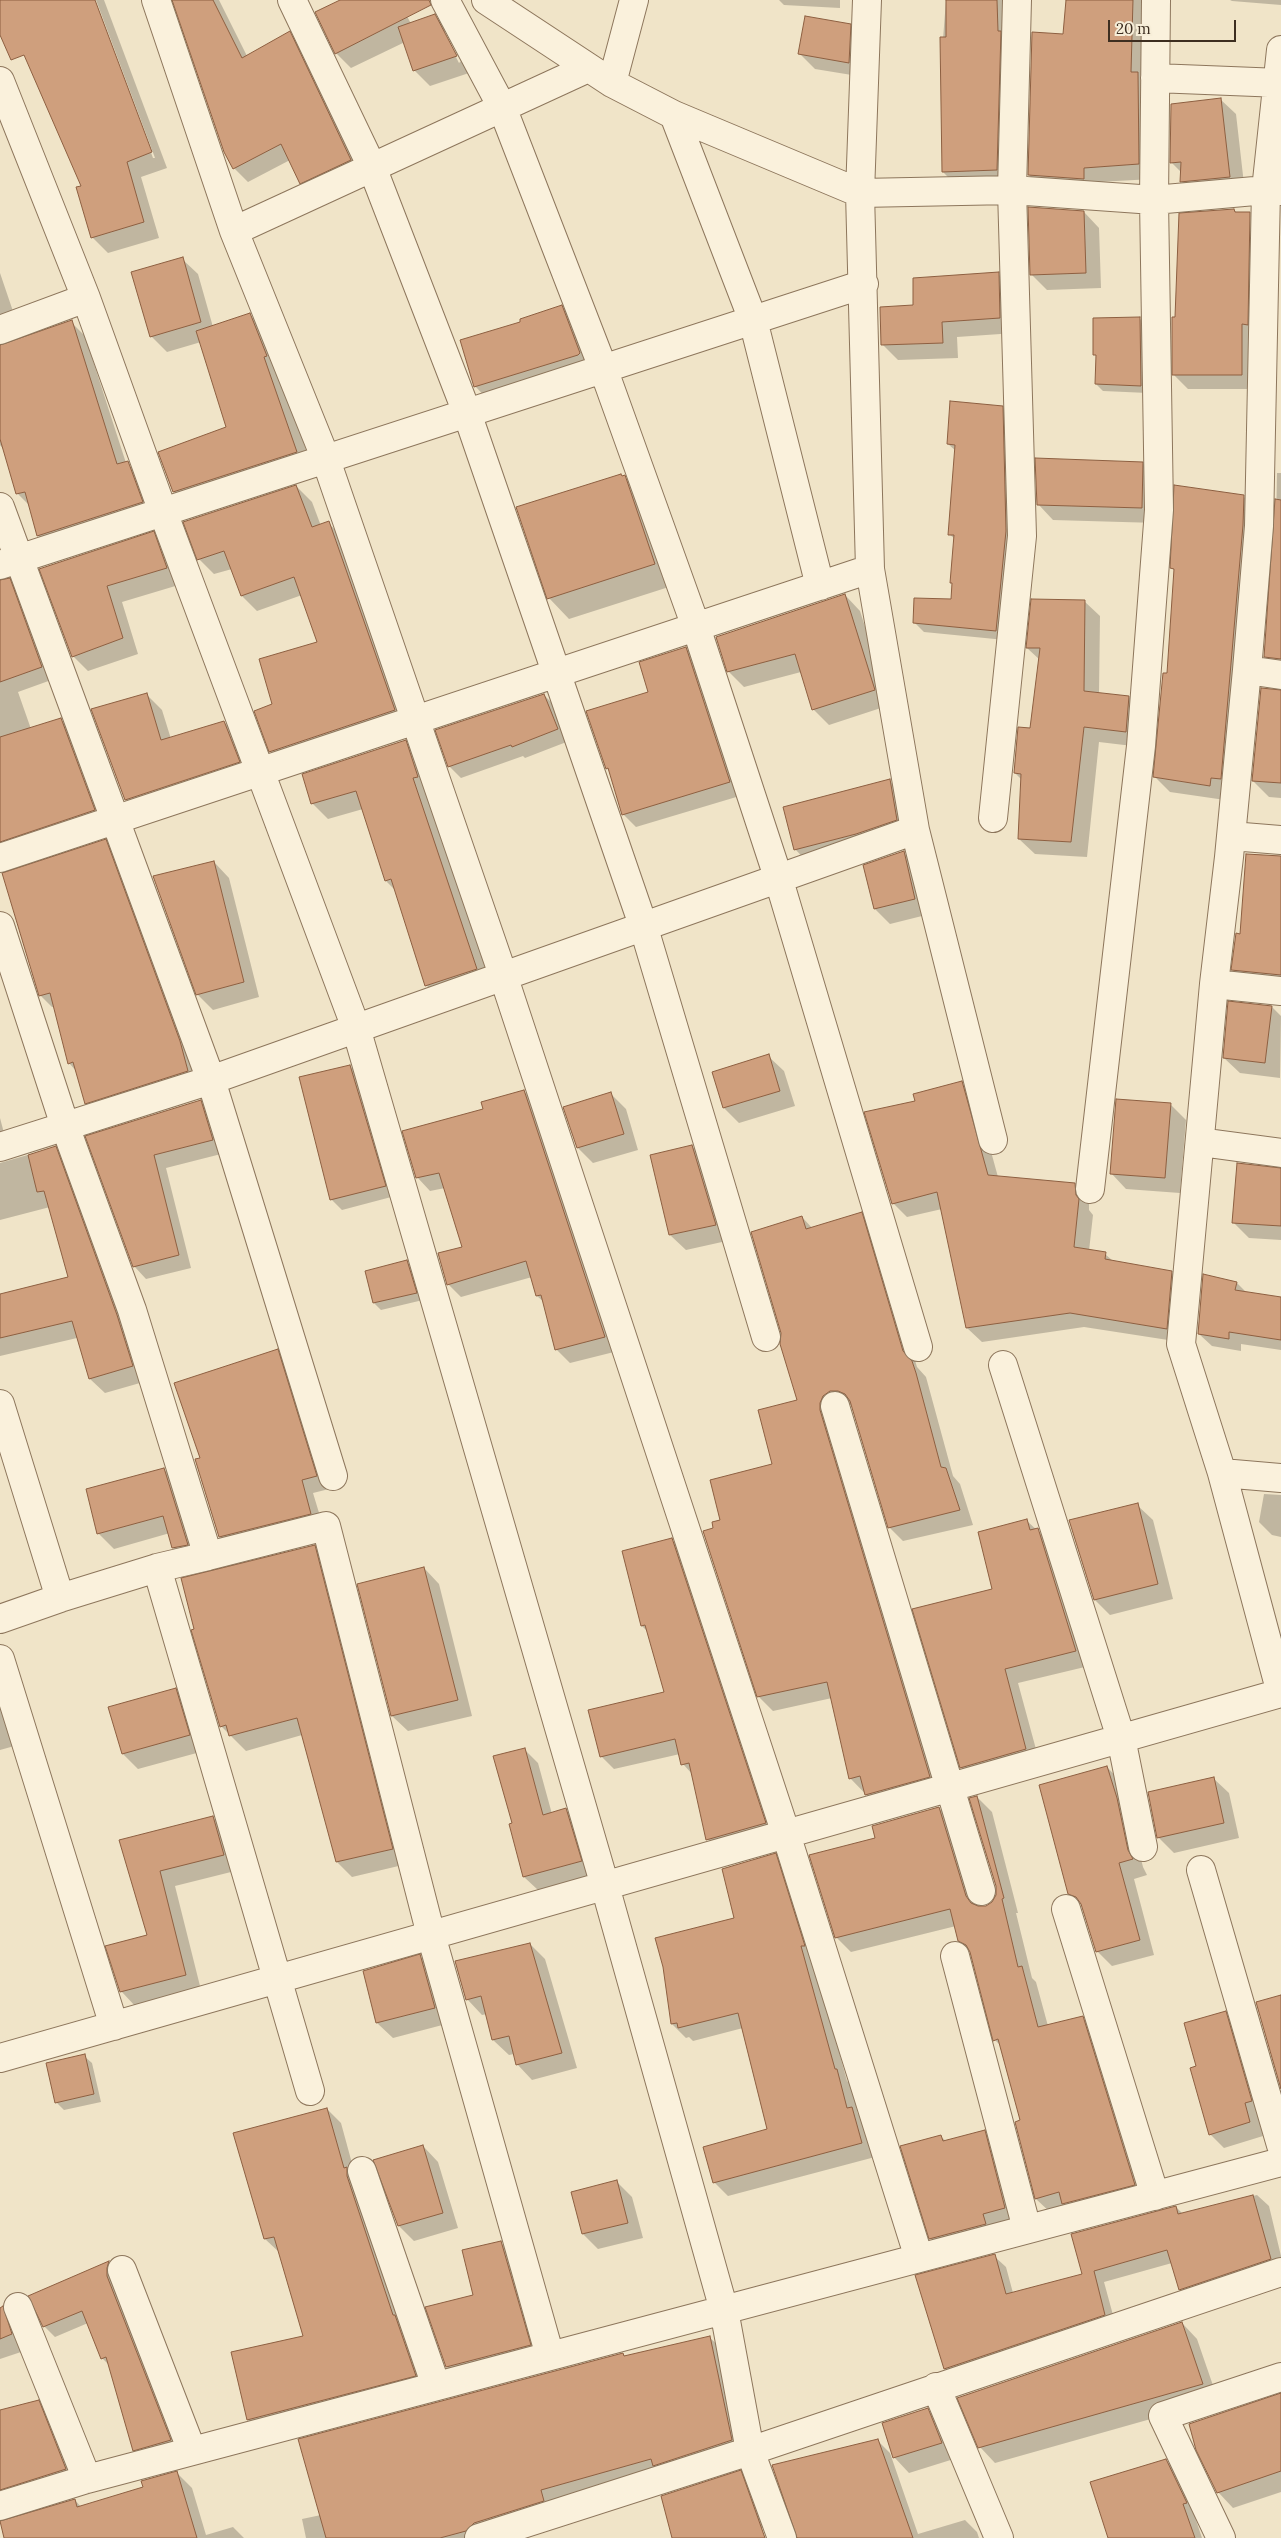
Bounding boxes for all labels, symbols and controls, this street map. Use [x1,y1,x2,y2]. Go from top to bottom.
scale bar [1111,10,1238,42]
text: 20 m [1116,19,1151,38]

